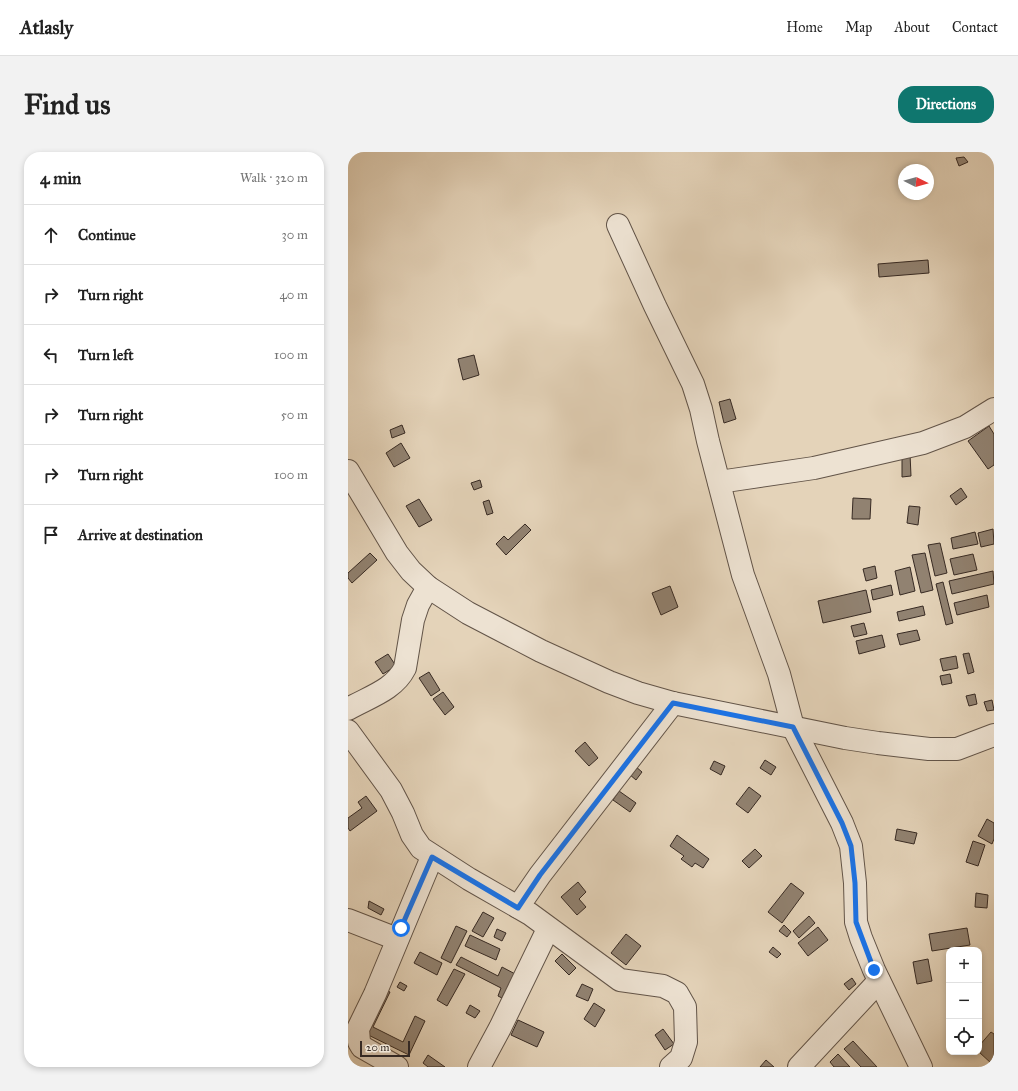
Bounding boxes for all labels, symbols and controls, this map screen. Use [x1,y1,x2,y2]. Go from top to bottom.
text: Atlasly [20,16,73,39]
text: Home [786,19,823,36]
text: Map [845,19,872,36]
text: About [894,19,930,36]
text: Contact [952,19,998,36]
button: Directions [898,86,994,123]
text: Find us [24,87,110,122]
north arrow [898,164,934,200]
text: 4 min [40,168,81,189]
text: Walk · 320 m [240,170,308,186]
icon: ahead [40,224,62,246]
text: Continue [78,226,136,244]
text: 30 m [282,227,308,243]
icon: right [40,284,62,306]
text: Turn right [78,286,143,304]
text: 40 m [279,287,308,303]
icon: left [40,344,62,366]
text: Turn left [78,346,134,364]
text: 100 m [274,347,308,363]
icon: right [40,404,62,426]
text: Turn right [78,406,143,424]
text: 50 m [281,407,308,423]
icon: right [40,464,62,486]
text: Turn right [78,466,143,484]
text: 100 m [274,467,308,483]
icon: arrive [40,524,62,546]
text: Arrive at destination [78,526,203,544]
route start [392,919,410,937]
map controls [946,947,982,1055]
button: + [946,947,982,983]
route end [865,961,883,979]
button: − [946,983,982,1019]
button: locate [946,1019,982,1055]
scale bar [360,1039,410,1058]
text: 20 m [366,1041,389,1054]

